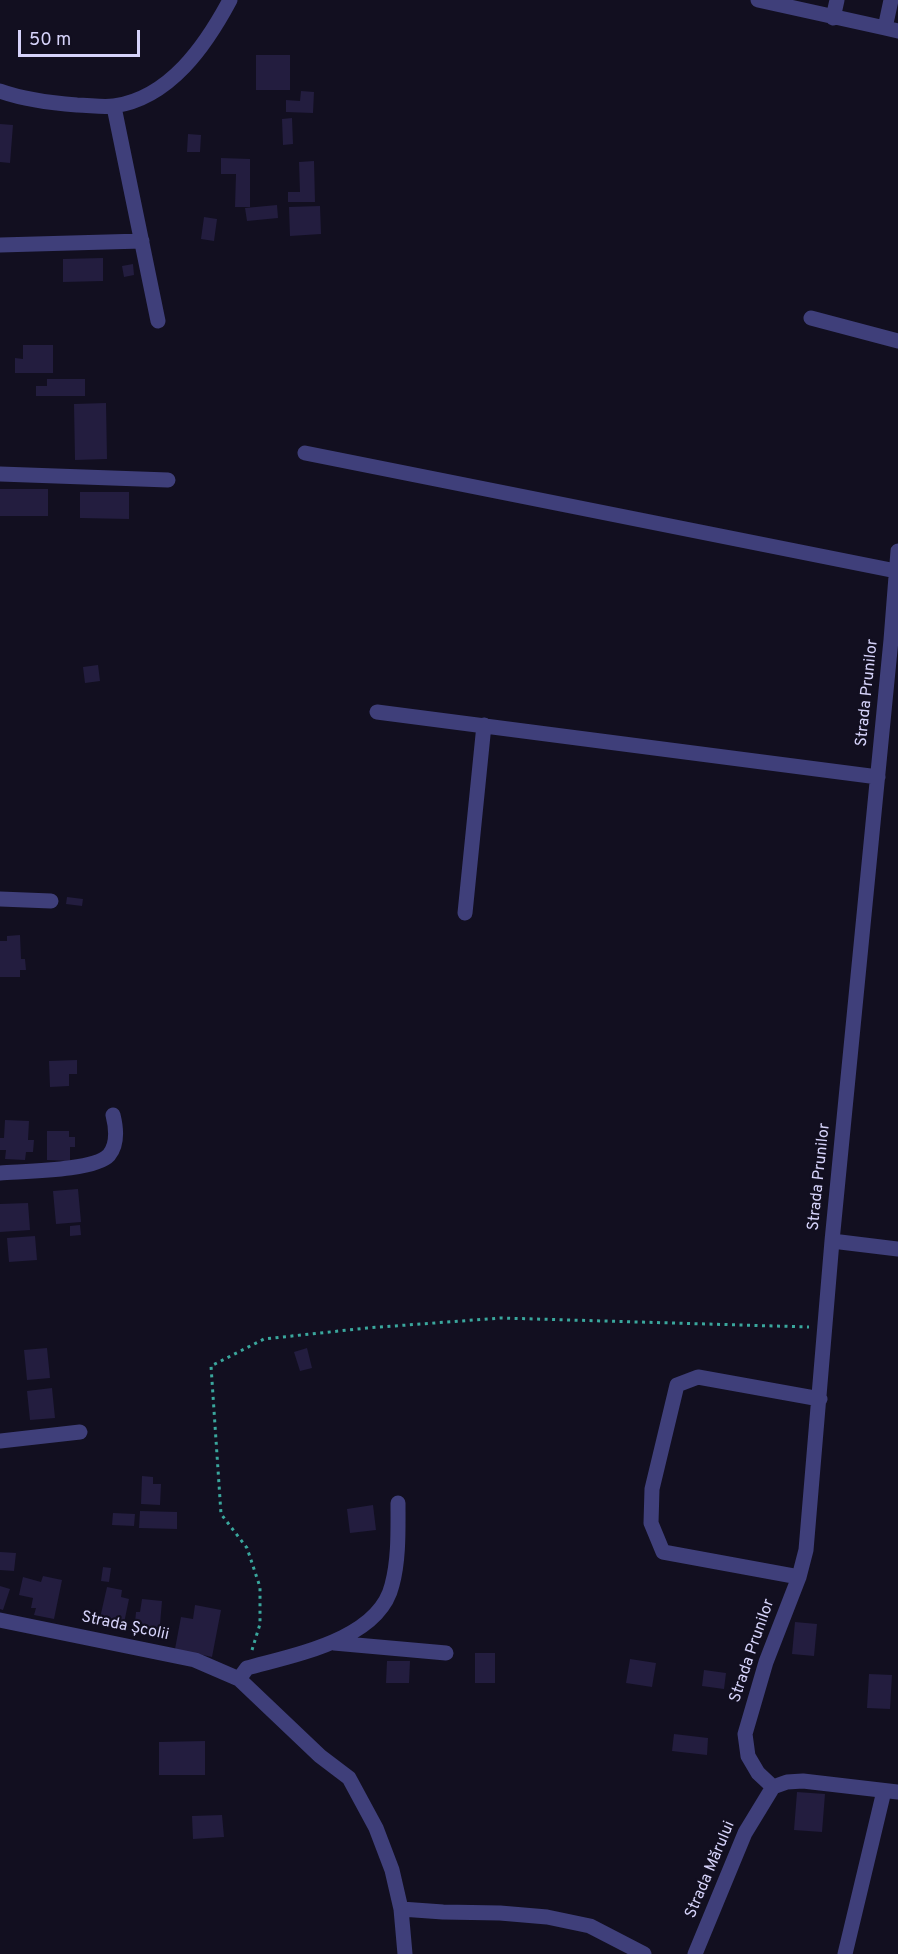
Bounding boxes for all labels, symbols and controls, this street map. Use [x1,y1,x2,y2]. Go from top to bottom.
scale bar [21,18,142,56]
text: 50 m [29,29,71,52]
street label: Strada Prunilor [853,638,883,748]
street label: Strada Prunilor [805,1122,835,1232]
street label: Strada Prunilor [726,1597,780,1705]
street label: Strada Școlii [79,1608,171,1646]
street label: Strada Mărului [682,1819,740,1921]

